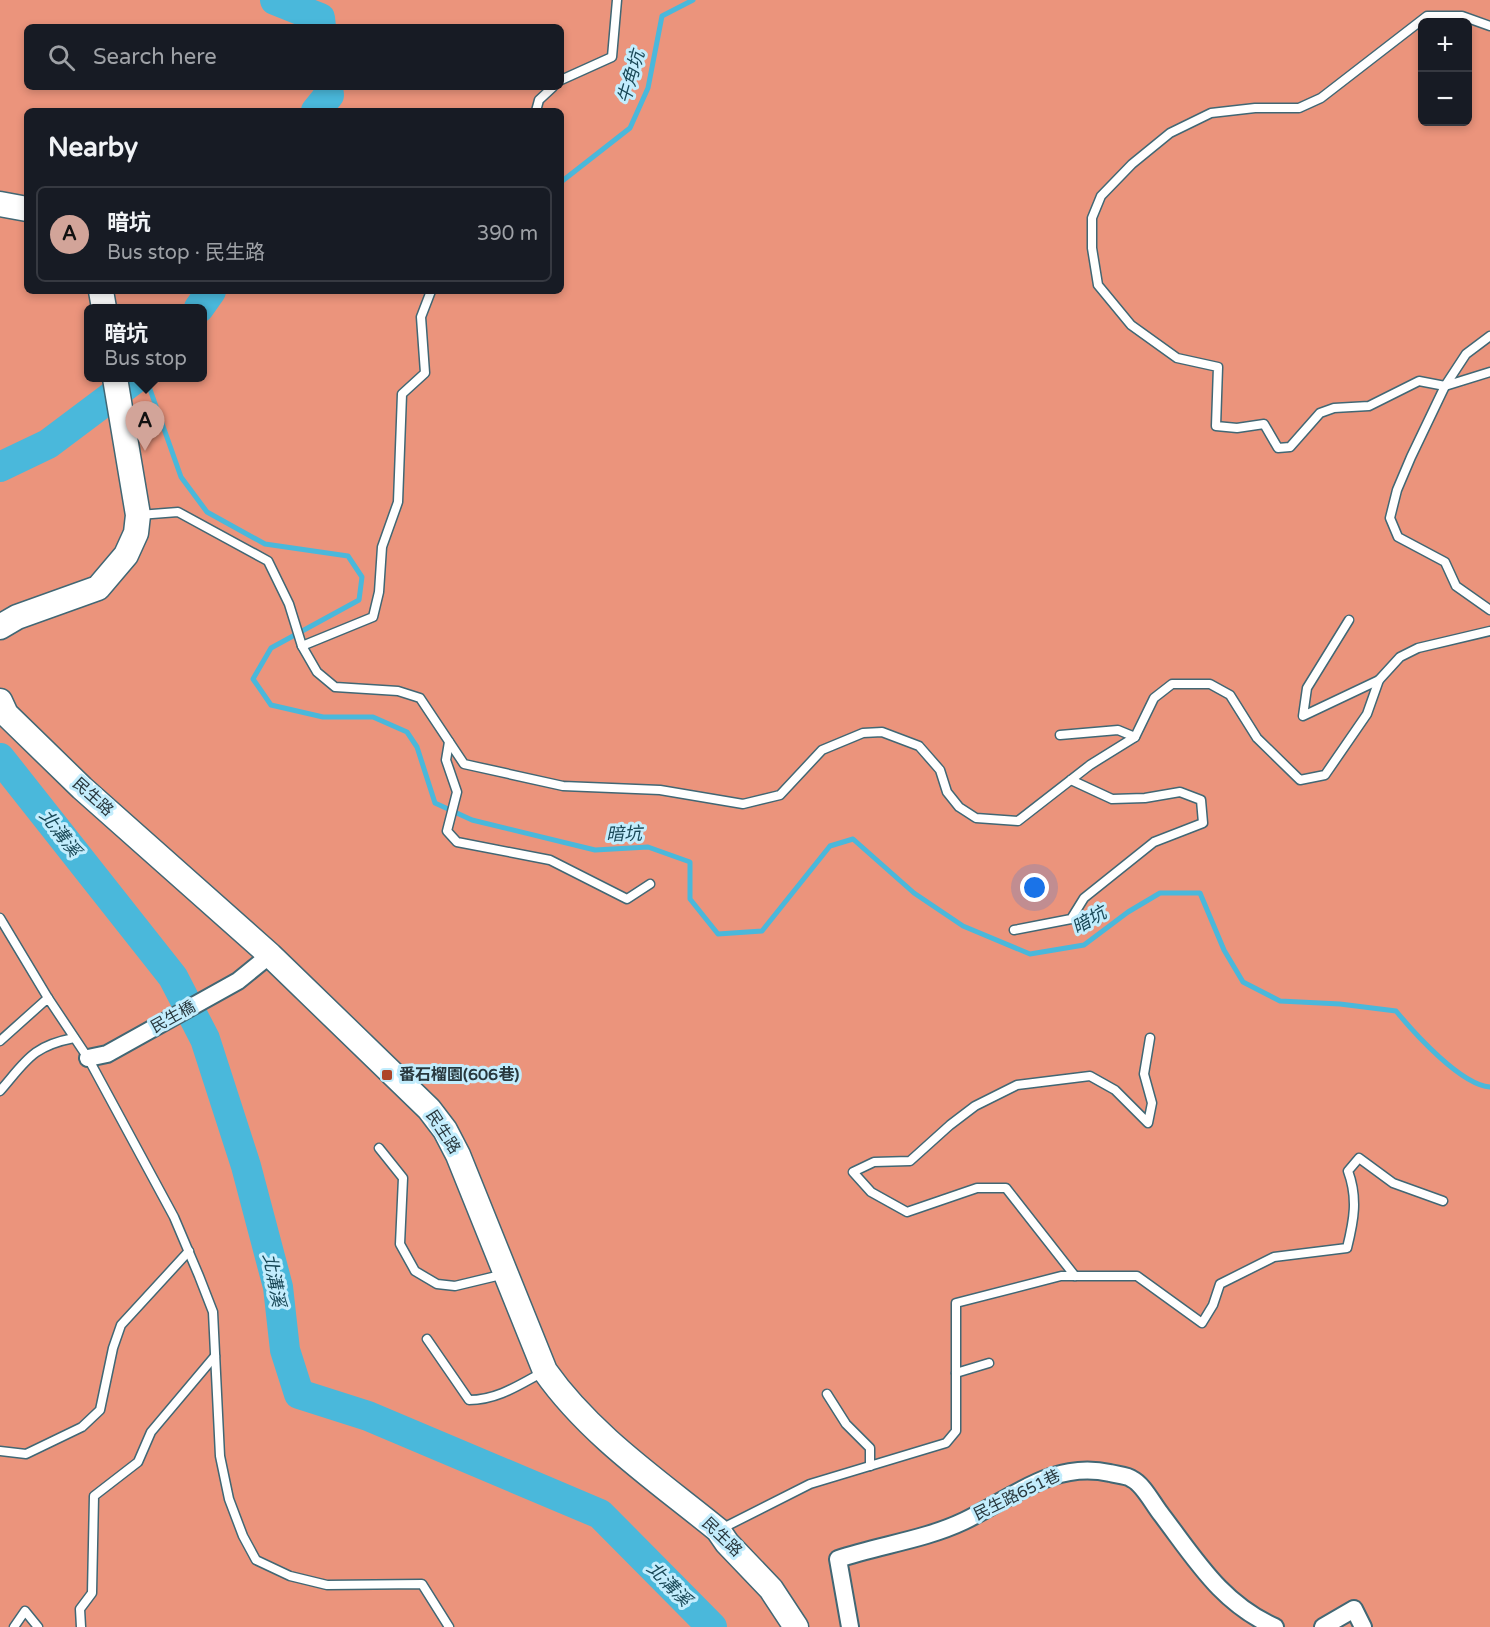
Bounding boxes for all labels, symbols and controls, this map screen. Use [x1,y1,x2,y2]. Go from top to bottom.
map controls [1418,18,1472,126]
button: + [1418,18,1472,72]
search box [24,24,564,90]
icon: search [45,41,78,74]
text: Search here [93,44,217,70]
water label: 牛角坑 [613,45,650,106]
button: − [1418,72,1472,126]
text: Nearby [48,132,138,163]
text: 暗坑 [107,210,151,236]
text: A [62,222,77,246]
text: 390 m [477,222,538,246]
text: Bus stop · 民生路 [107,241,265,265]
popup [84,304,207,382]
text: 暗坑 [104,321,148,347]
text: Bus stop [104,347,187,371]
pin: A [126,402,164,451]
street label: 民生路 [68,774,118,820]
water label: 北溝溪 [35,805,87,863]
water label: 暗坑 [606,822,645,846]
your location [1020,873,1049,902]
water label: 暗坑 [1068,900,1113,939]
street label: 民生橋 [147,997,199,1037]
place label: 番石榴園(606巷) [399,1065,519,1085]
marker: 番石榴園(606巷) [380,1068,394,1082]
street label: 民生路 [422,1106,464,1158]
water label: 北溝溪 [258,1251,291,1312]
street label: 民生路651巷 [970,1465,1064,1525]
street label: 民生路 [698,1513,746,1561]
water label: 北溝溪 [642,1557,698,1613]

